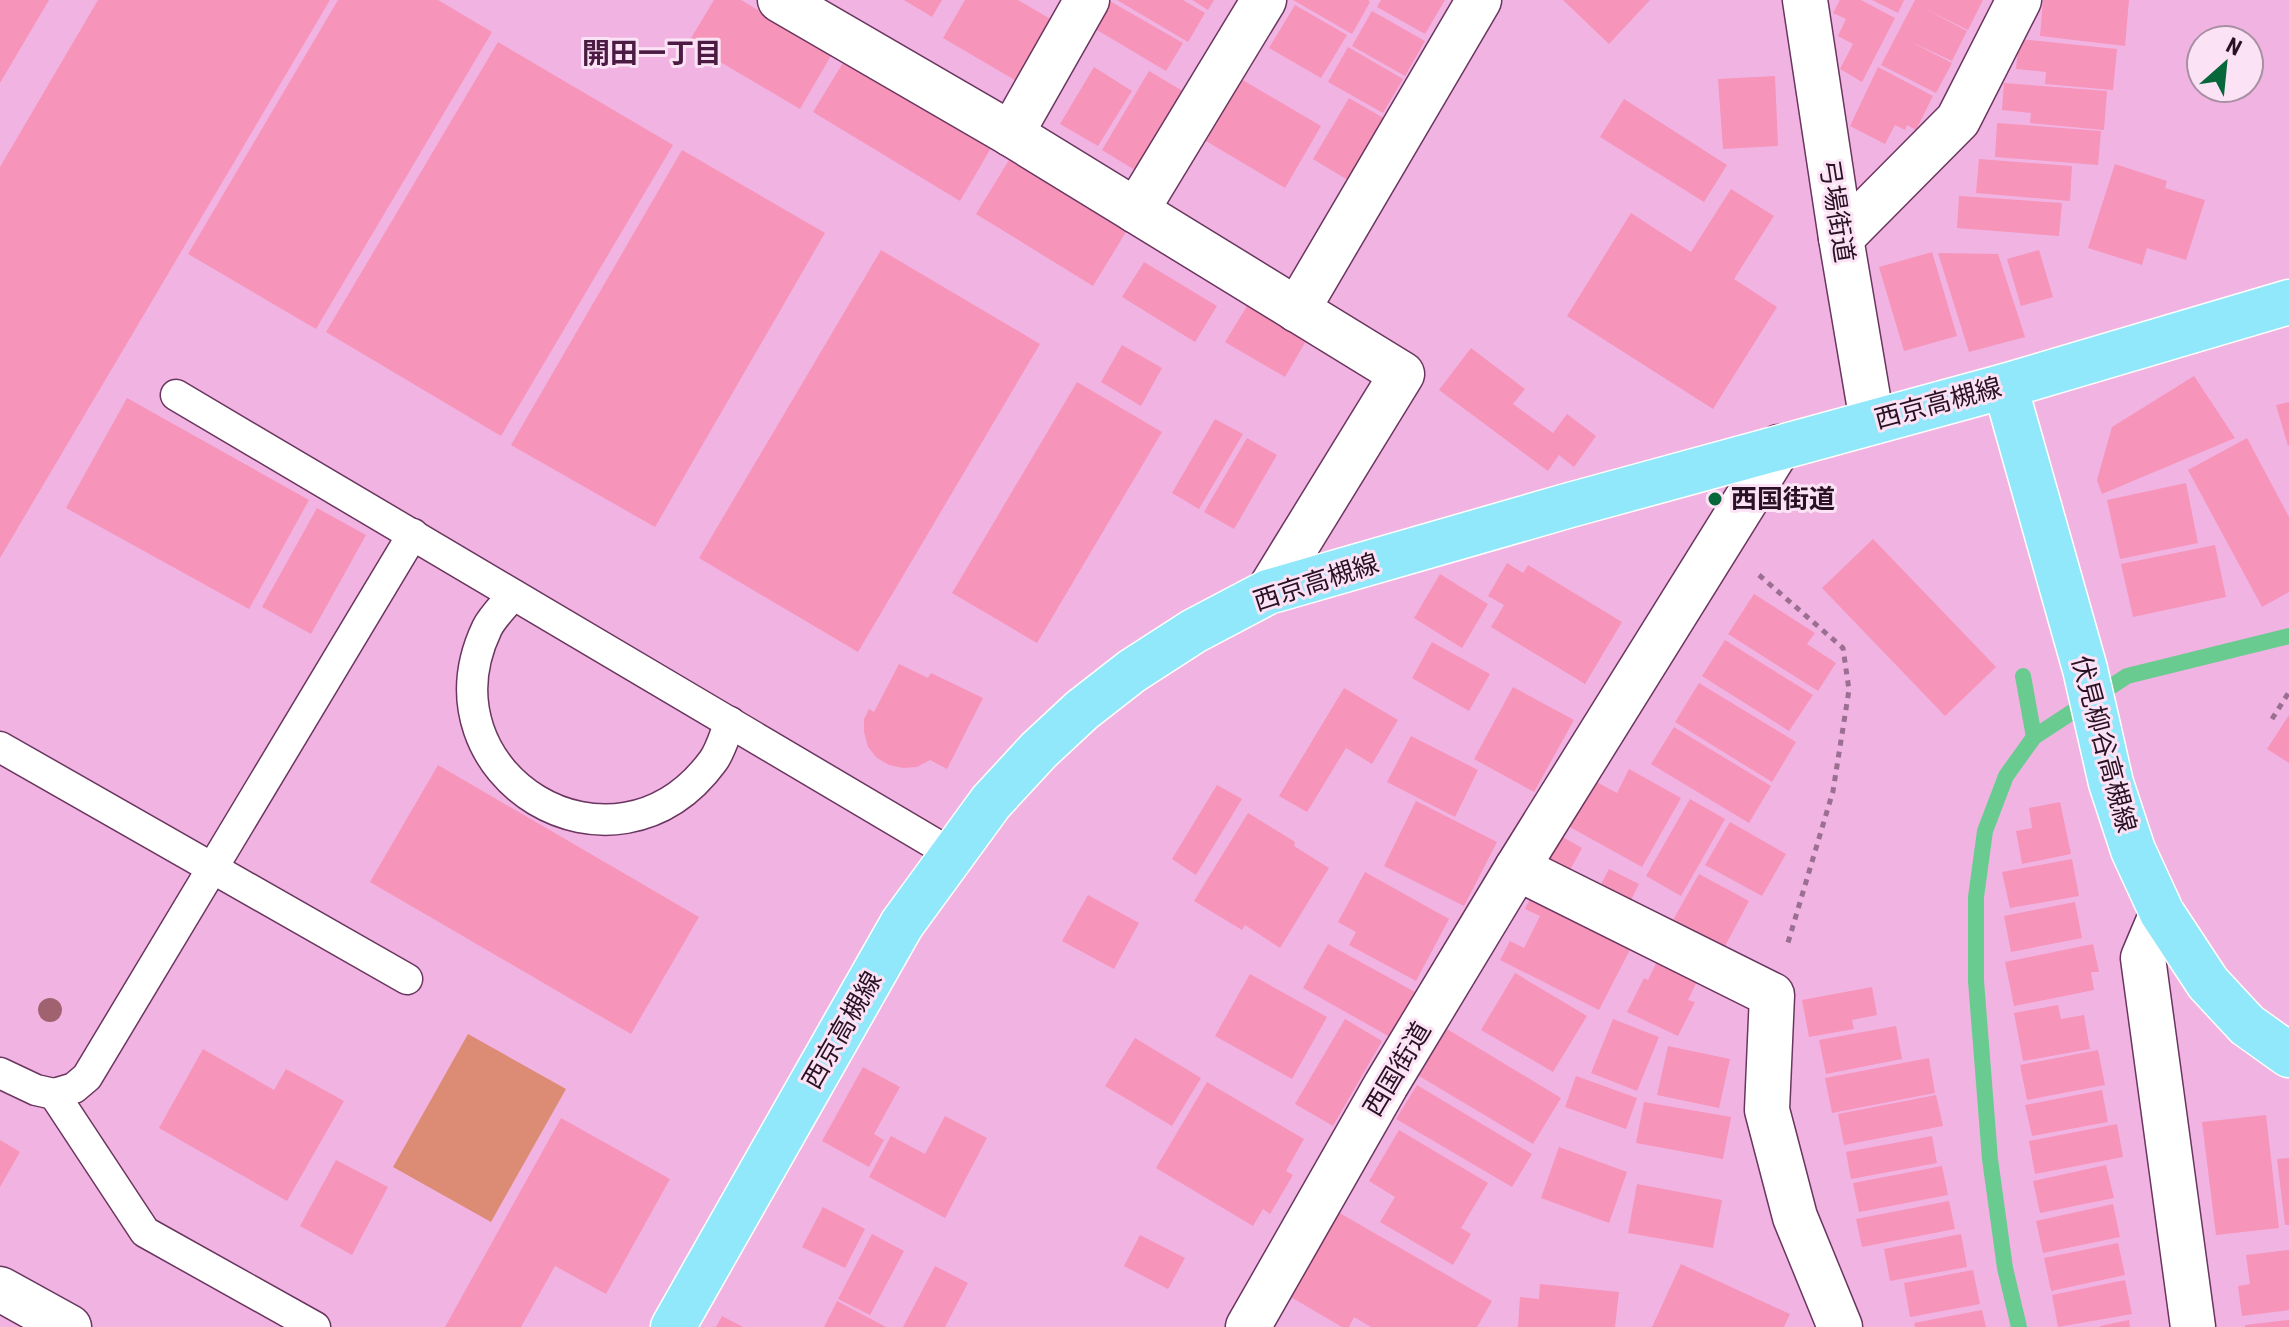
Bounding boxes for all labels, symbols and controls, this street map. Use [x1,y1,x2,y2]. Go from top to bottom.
north arrow [2185,24,2265,104]
text: N [2222,32,2246,61]
district label: 開田一丁目 [582,37,722,70]
street label: 弓場街道 [1814,157,1860,265]
street label: 西京高槻線 [1871,372,2005,434]
place label: 西国街道 [1731,484,1835,514]
marker: 西国街道 [1706,490,1724,508]
street label: 西京高槻線 [1250,548,1382,616]
street label: 伏見柳谷高槻線 [2066,652,2142,836]
street label: 西京高槻線 [797,966,887,1094]
street label: 西国街道 [1357,1017,1437,1121]

